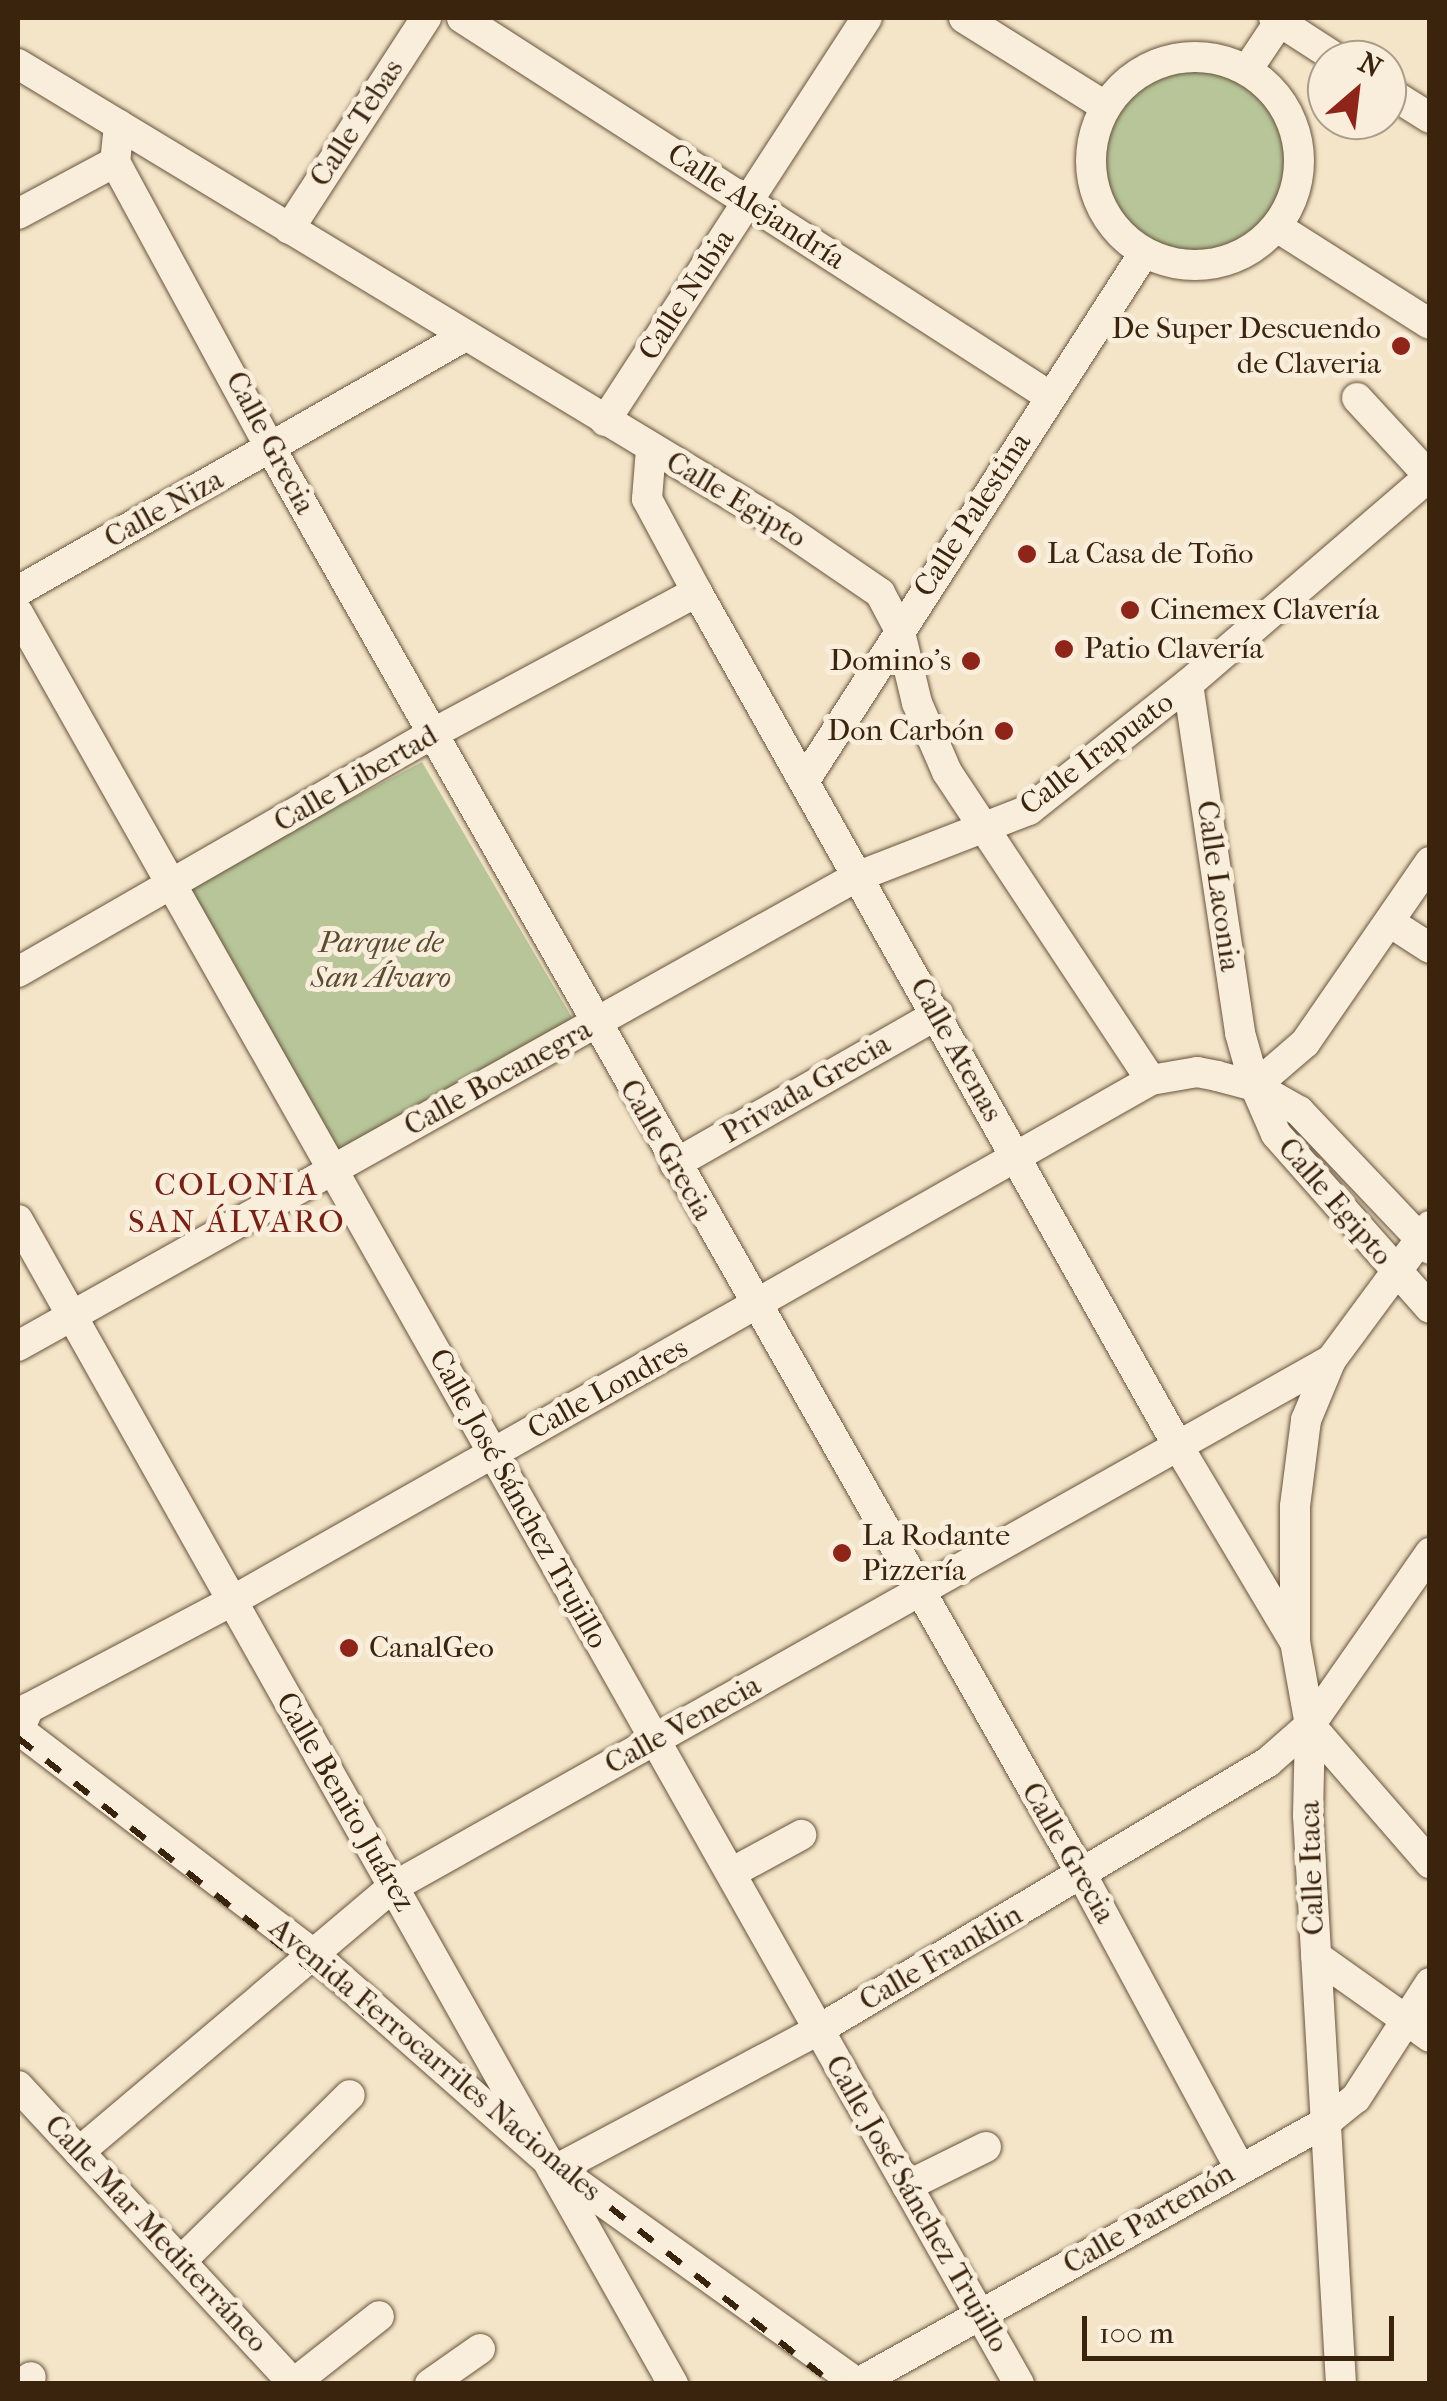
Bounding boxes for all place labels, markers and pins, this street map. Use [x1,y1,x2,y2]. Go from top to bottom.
place label: De Super Descuendo de Claveria [1112,311,1381,382]
marker: De Super Descuendo de Claveria [1390,335,1412,357]
place label: La Casa de Toño [1047,536,1253,572]
marker: La Casa de Toño [1016,543,1038,565]
place label: Cinemex Clavería [1150,592,1379,628]
marker: Cinemex Clavería [1119,599,1141,621]
place label: Patio Clavería [1084,631,1263,667]
marker: Patio Clavería [1053,638,1075,660]
place label: Domino's [829,643,951,679]
marker: Domino's [960,650,982,672]
place label: Don Carbón [827,713,984,749]
marker: Don Carbón [993,720,1015,742]
place label: La Rodante Pizzería [862,1518,1010,1588]
marker: La Rodante Pizzería [831,1542,853,1564]
place label: CanalGeo [369,1630,494,1666]
marker: CanalGeo [338,1637,360,1659]

